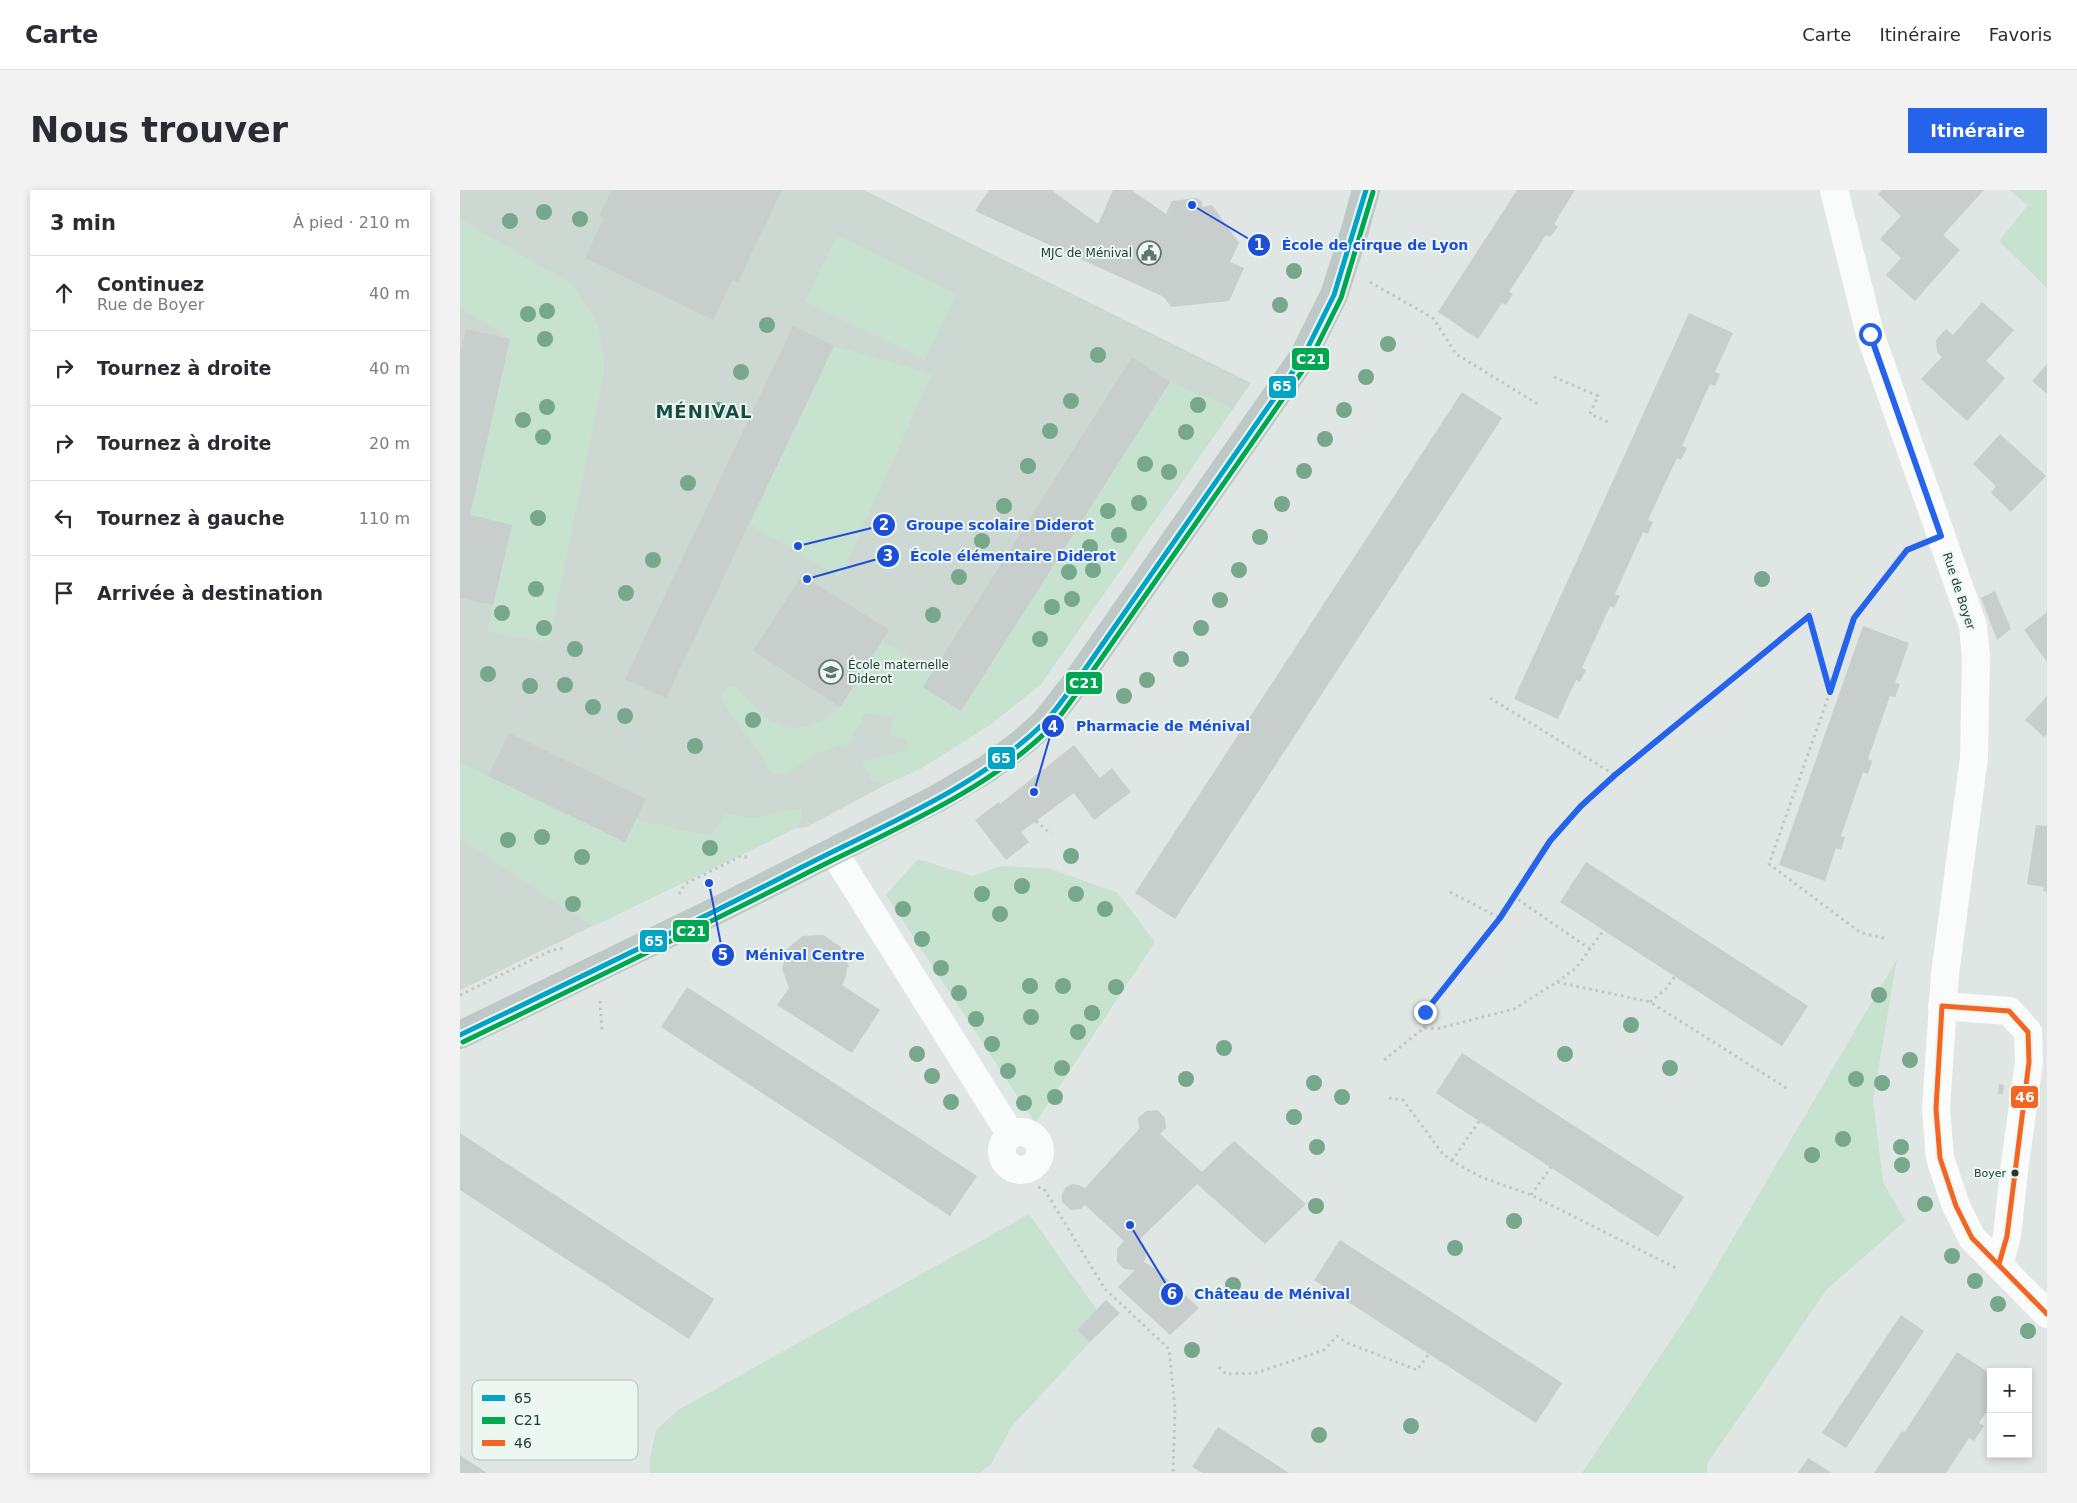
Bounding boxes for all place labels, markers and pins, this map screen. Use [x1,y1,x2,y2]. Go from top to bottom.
callout: École de cirque de Lyon [1246,230,1478,259]
public building icon: MJC de Ménival [1136,240,1162,266]
place label: MJC de Ménival [1041,246,1132,260]
callout: Groupe scolaire Diderot [871,510,1104,539]
callout: École élémentaire Diderot [875,541,1126,570]
place label: École maternelle Diderot [848,657,949,686]
school or university icon: École maternelle Diderot [818,659,844,685]
callout: Pharmacie de Ménival [1041,712,1260,741]
callout: Ménival Centre [711,941,875,970]
place label: Boyer [1974,1167,2006,1180]
marker: Boyer [2010,1168,2020,1178]
callout: Château de Ménival [1159,1279,1360,1308]

